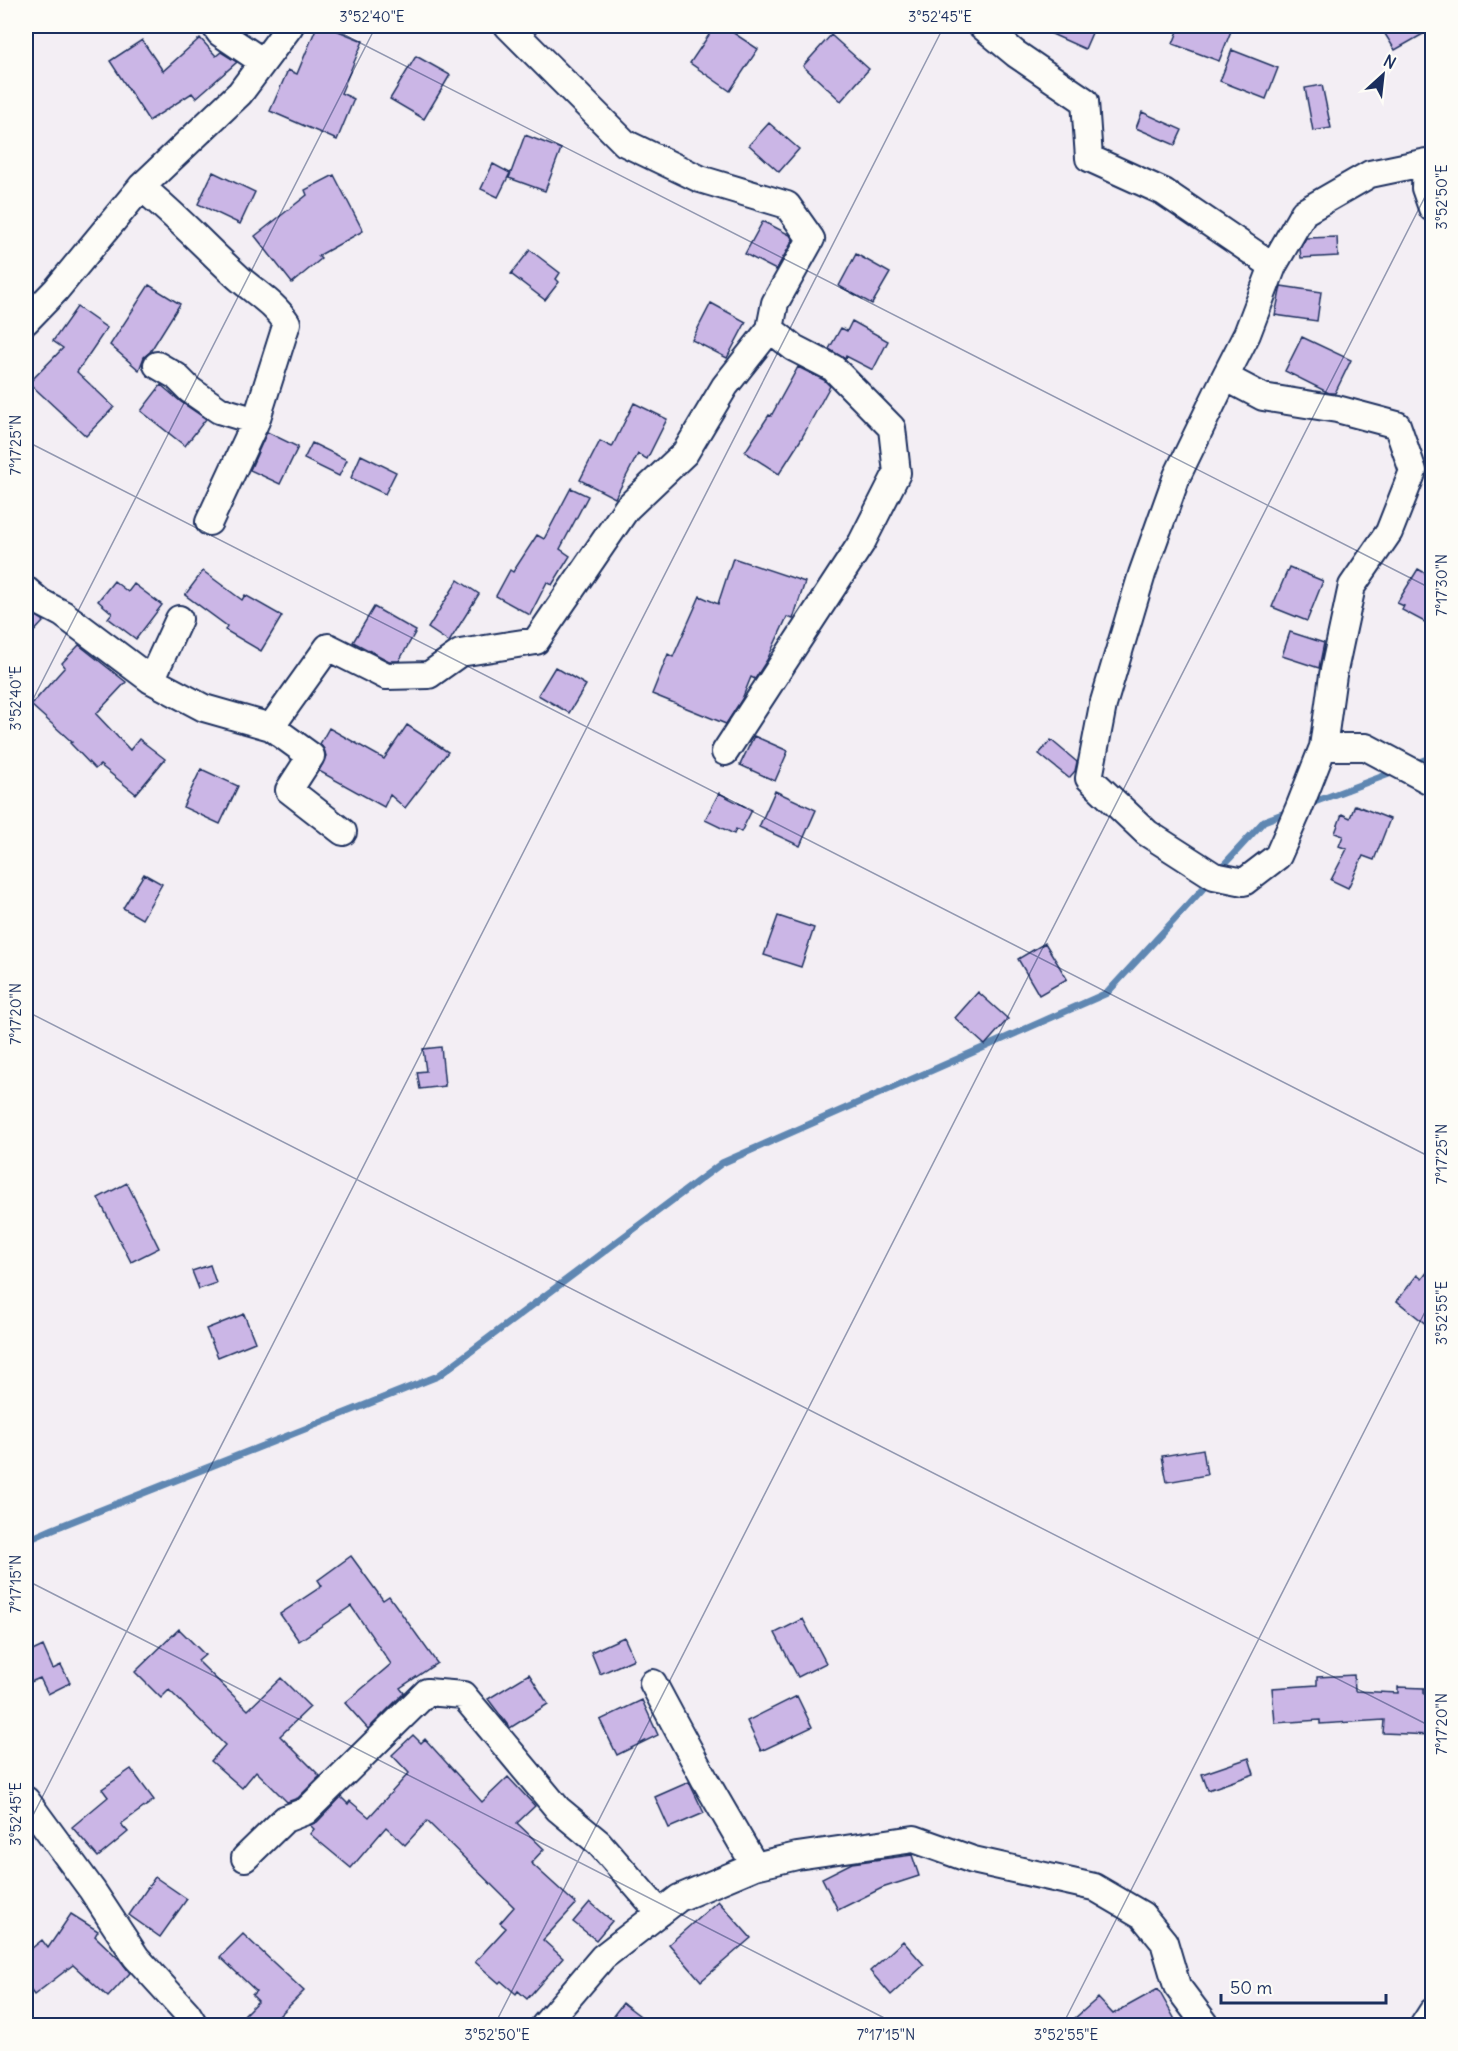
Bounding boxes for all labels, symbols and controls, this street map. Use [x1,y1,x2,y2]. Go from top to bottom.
text: 3°52'40"E [339,7,405,26]
text: 3°52'45"E [908,7,972,26]
north arrow [1353,45,1413,105]
text: N [1380,50,1399,73]
text: 3°52'50"E [1432,164,1451,230]
text: 7°17'25"N [6,415,25,475]
text: 7°17'30"N [1432,554,1451,616]
text: 3°52'40"E [6,665,25,731]
text: 7°17'20"N [6,983,25,1045]
text: 7°17'25"N [1432,1124,1451,1184]
text: 3°52'55"E [1432,1281,1451,1345]
text: 7°17'15"N [6,1555,25,1613]
text: 7°17'20"N [1432,1693,1451,1755]
text: 3°52'45"E [6,1782,25,1846]
scale bar [1221,1967,1386,2005]
text: 50 m [1230,1976,1272,1999]
text: 3°52'50"E [464,2025,530,2044]
text: 7°17'15"N [857,2025,915,2044]
text: 3°52'55"E [1034,2025,1098,2044]

